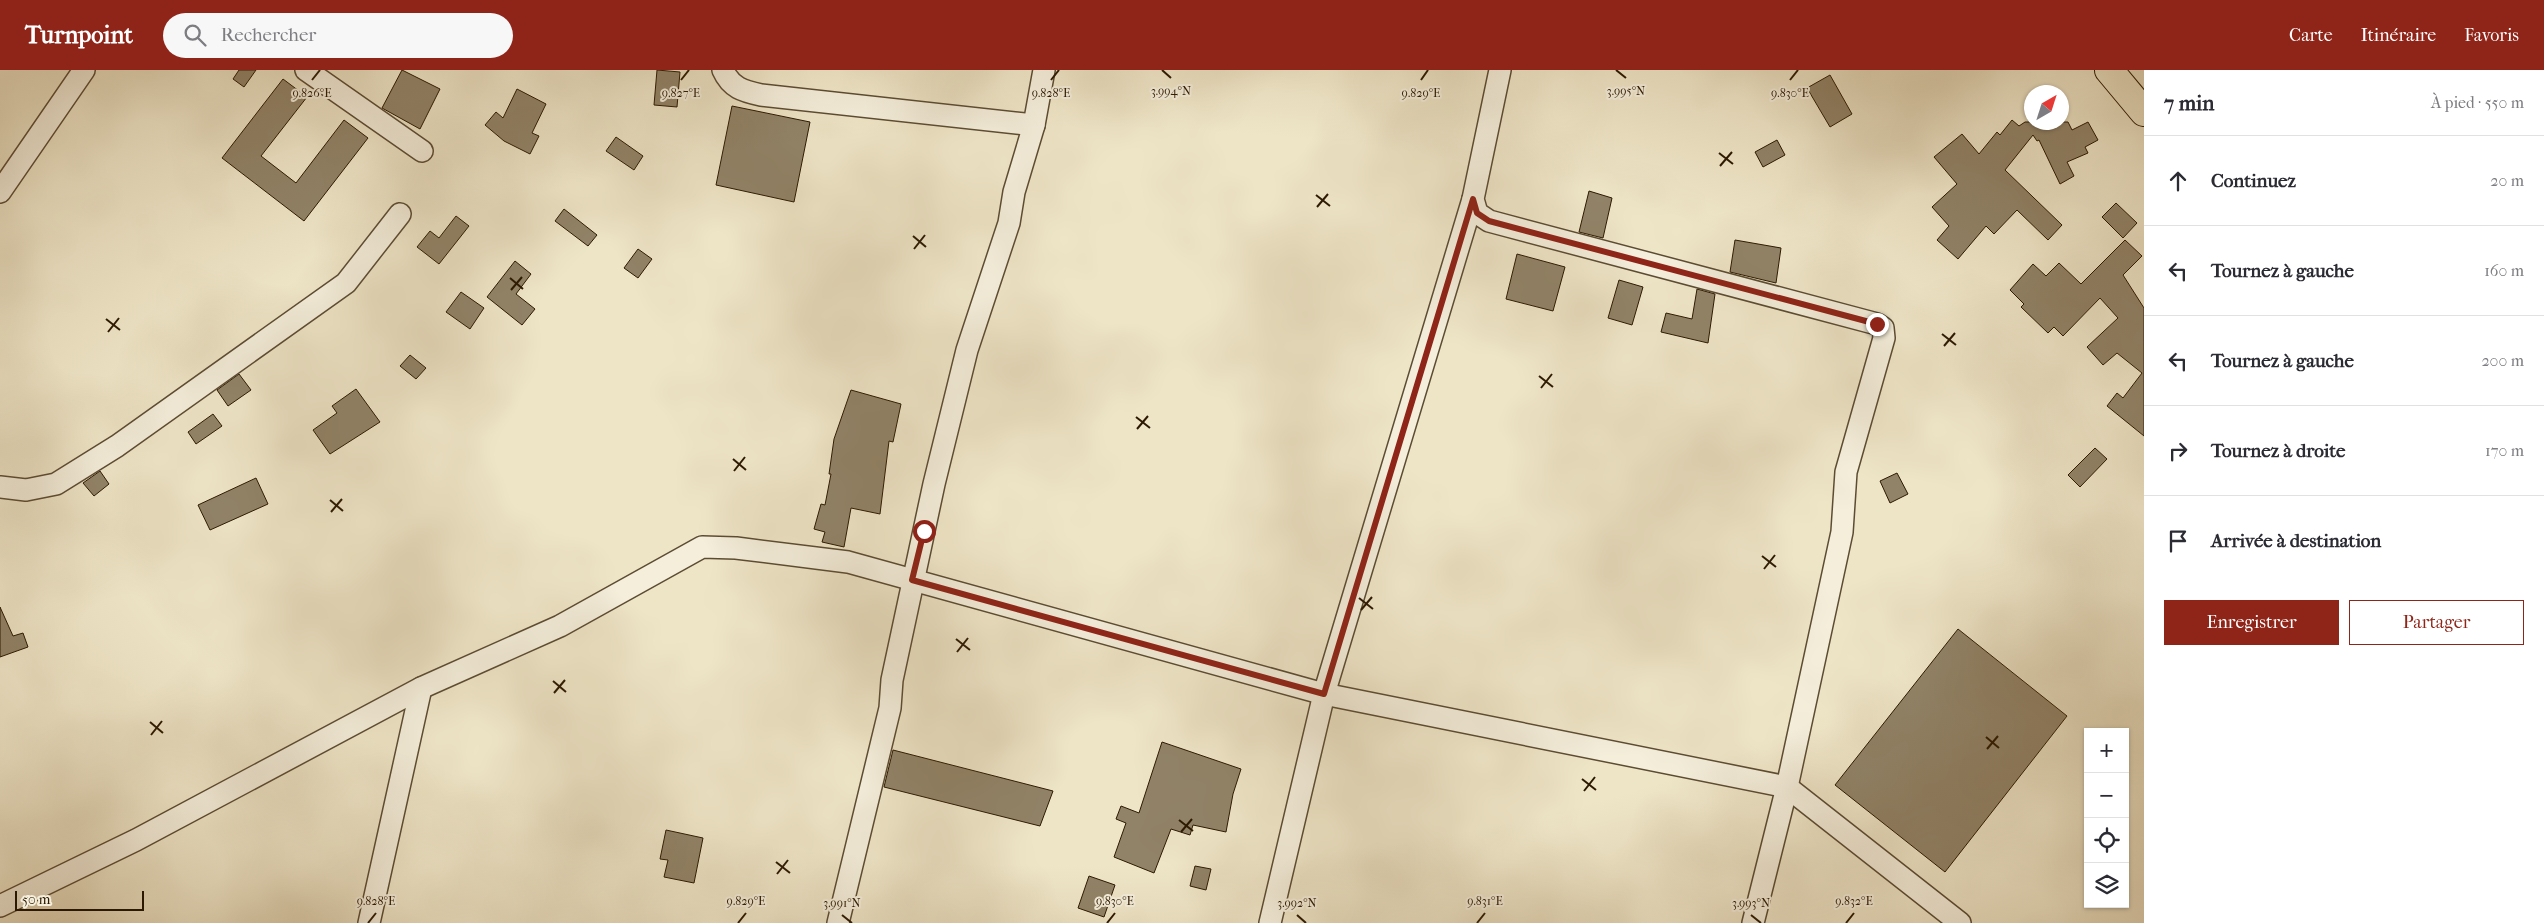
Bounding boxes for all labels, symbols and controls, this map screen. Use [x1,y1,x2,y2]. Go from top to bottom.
search box [163,13,513,58]
text: Turnpoint [25,21,133,49]
icon: search [181,21,209,49]
text: Rechercher [221,24,316,46]
text: Carte [2289,25,2333,46]
text: Itinéraire [2361,25,2436,46]
text: Favoris [2464,25,2519,46]
text: 3.994°N [1151,84,1191,98]
text: 3.995°N [1607,84,1645,98]
north arrow [2024,85,2069,130]
text: 9.826°E [292,86,332,100]
text: 9.827°E [662,86,700,100]
text: 9.828°E [1032,86,1070,100]
text: 9.829°E [1402,86,1440,100]
text: 9.830°E [1771,86,1809,100]
text: 7 min [2164,91,2215,115]
text: À pied · 550 m [2431,93,2524,112]
icon: ahead [2164,167,2192,195]
text: Continuez [2211,170,2296,192]
text: 20 m [2490,171,2524,190]
icon: left [2164,257,2192,285]
text: Tournez à gauche [2211,260,2354,282]
text: 160 m [2484,261,2524,280]
route end [1866,313,1889,336]
icon: left [2164,347,2192,375]
text: Tournez à gauche [2211,350,2354,372]
text: 200 m [2481,351,2524,370]
icon: right [2164,437,2192,465]
text: Tournez à droite [2211,440,2345,462]
text: 170 m [2485,441,2524,460]
route start [913,520,936,543]
icon: arrive [2164,527,2192,555]
text: Arrivée à destination [2211,530,2381,552]
button: Enregistrer [2164,600,2339,645]
button: Partager [2349,600,2524,645]
map controls [2084,728,2129,908]
button: + [2084,728,2129,773]
button: − [2084,773,2129,818]
button: locate [2084,818,2129,863]
button: layers [2084,863,2129,908]
scale bar [15,888,144,911]
text: 50 m [22,891,50,908]
text: 9.828°E [357,894,395,908]
text: 9.829°E [727,894,765,908]
text: 9.830°E [1096,894,1134,908]
text: 9.831°E [1467,894,1503,908]
text: 9.832°E [1835,894,1873,908]
text: 3.991°N [823,896,861,910]
text: 3.992°N [1277,896,1317,910]
text: 3.993°N [1732,896,1770,910]

